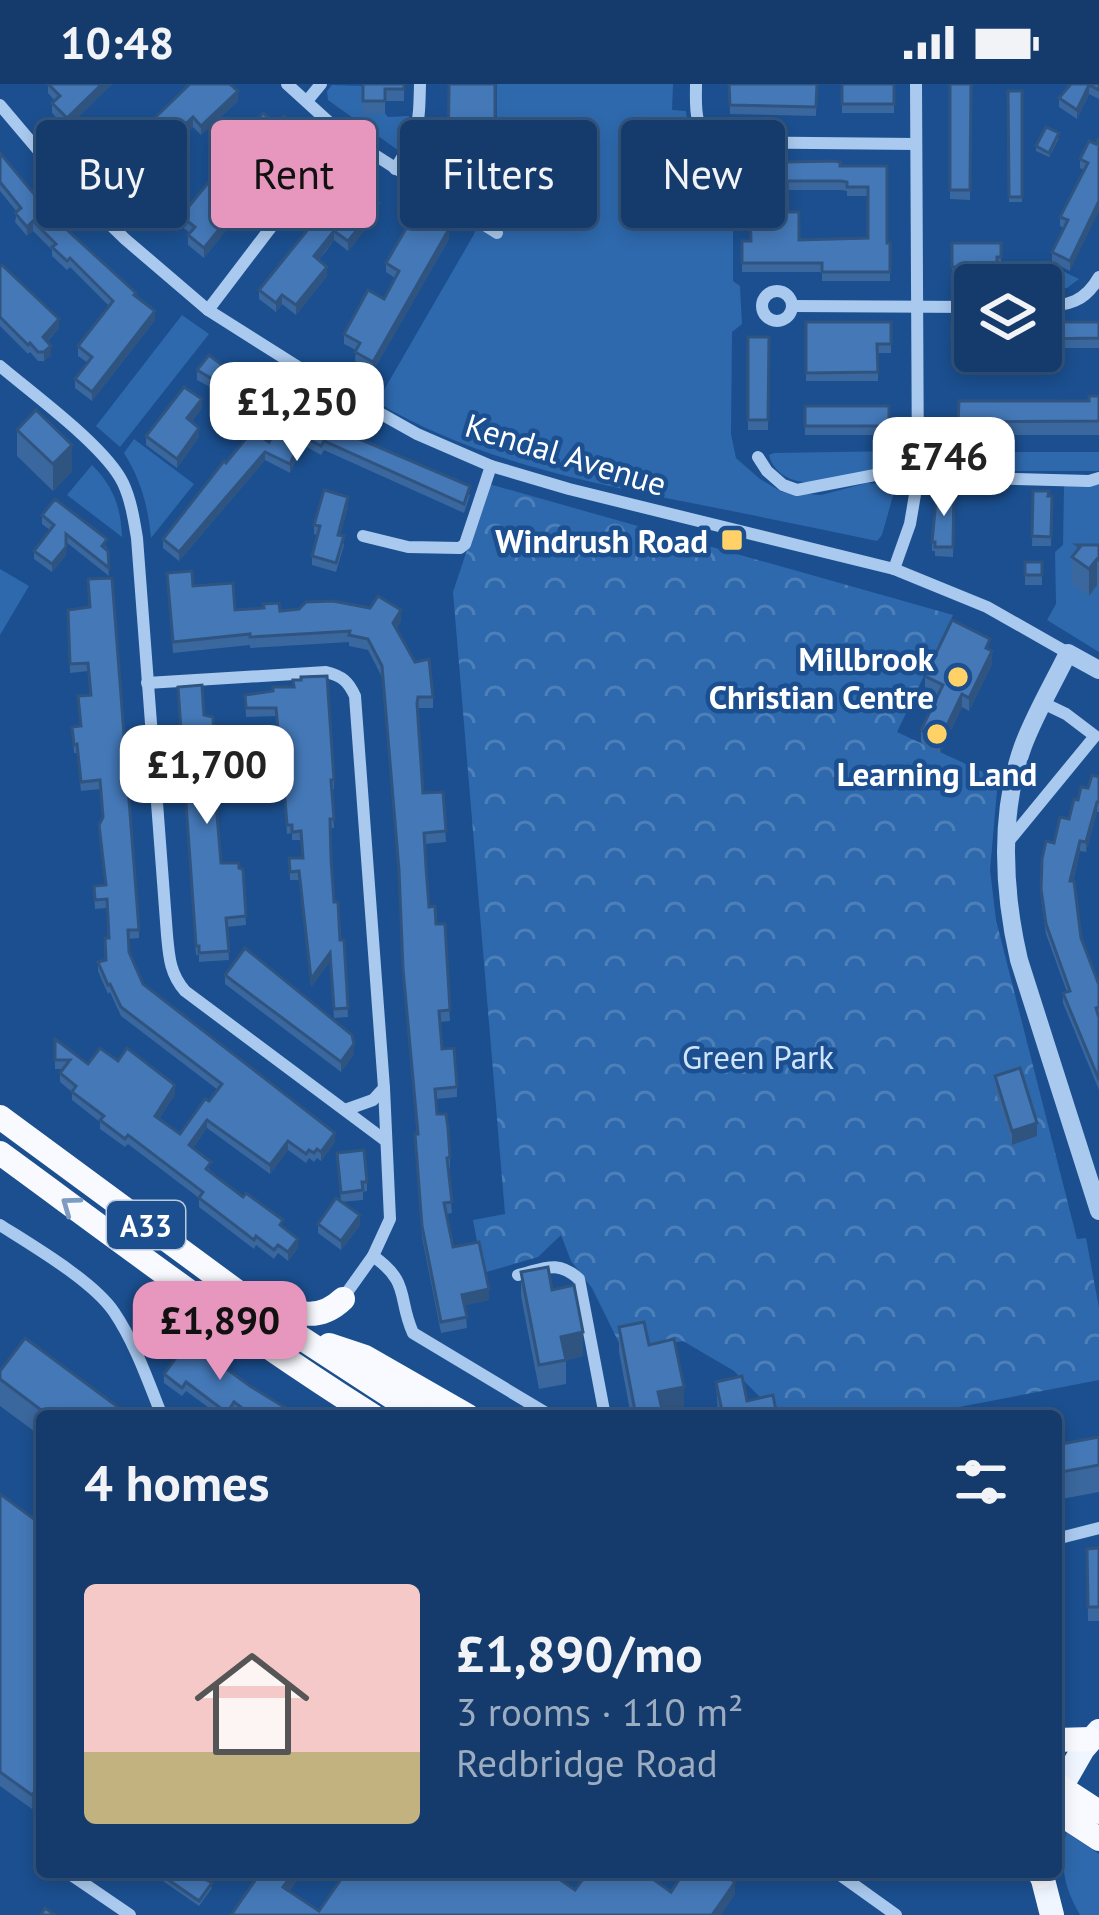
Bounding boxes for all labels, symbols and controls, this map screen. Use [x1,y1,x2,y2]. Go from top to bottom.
text: 10:48 [60,13,174,71]
chip: Buy [36,120,187,228]
chip: Rent [211,120,376,228]
chip: Filters [400,120,597,228]
chip: New [621,120,785,228]
map controls [954,264,1062,372]
button: layers [954,264,1062,372]
pin: £1,250 [199,362,395,464]
text: £1,250 [237,375,357,426]
street label: Kendal Avenue [460,403,672,505]
pin: £746 [873,417,1015,519]
text: £746 [900,430,988,481]
place label: Windrush Road [495,519,708,562]
marker: Windrush Road [719,527,745,553]
place label: Millbrook Christian Centre [709,637,935,718]
marker: Millbrook Christian Centre [945,664,971,690]
marker: Learning Land [924,721,950,747]
pin: £1,700 [109,725,305,827]
text: £1,700 [147,738,267,789]
place label: Learning Land [837,752,1037,795]
park label: Green Park [682,1035,834,1078]
one-way arrow [62,1197,83,1219]
road number: A33 [107,1201,185,1249]
pin: £1,890 [122,1281,318,1383]
text: £1,890 [160,1294,280,1345]
text: 4 homes [84,1449,270,1515]
icon: filters [948,1449,1014,1515]
text: £1,890/mo [456,1620,703,1686]
icon: home [180,1632,324,1776]
text: 3 rooms · 110 m² [456,1686,743,1737]
text: Redbridge Road [456,1737,718,1788]

